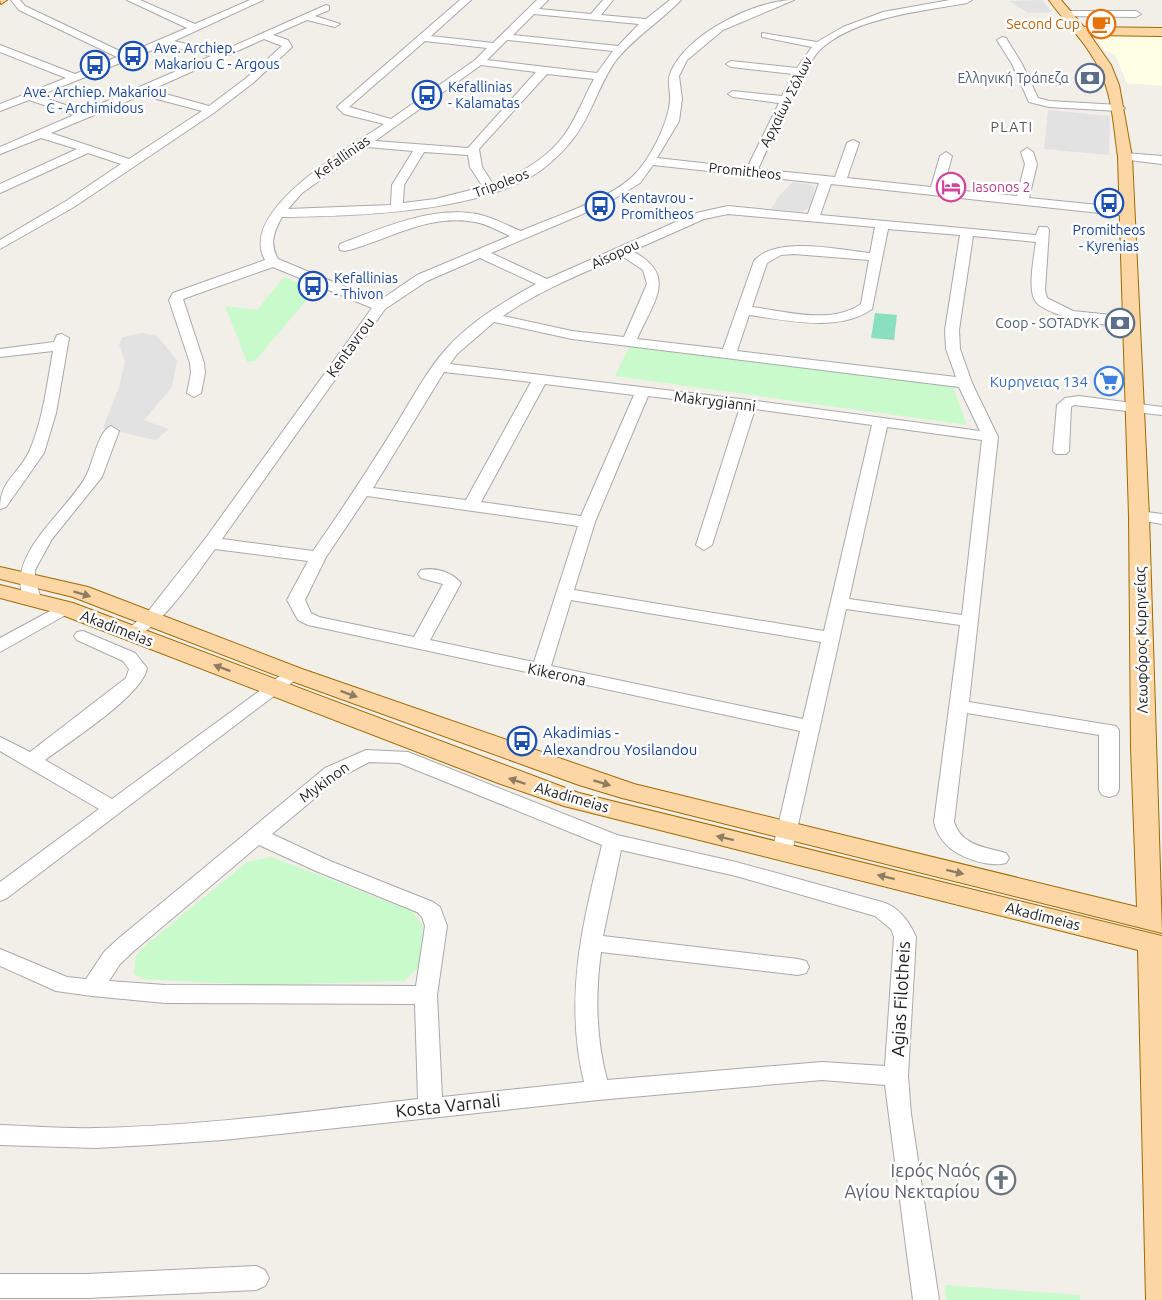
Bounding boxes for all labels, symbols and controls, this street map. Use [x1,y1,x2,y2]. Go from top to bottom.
cafe icon: Second Cup [1085,8,1117,40]
place label: Second Cup [1006,16,1080,32]
bus stop icon: Ave. Archiep. Makariou C - Argous [117,40,149,72]
place label: Ave. Archiep. Makariou C - Argous [154,40,279,72]
bus stop icon: Ave. Archiep. Makariou C - Archimidous [79,49,111,81]
street label: Αρχαίων Σόλων [756,54,816,150]
bank icon: Ελληνική Τράπεζα [1074,62,1106,94]
place label: Ελληνική Τράπεζα [957,70,1070,86]
bus stop icon: Kefallinias - Kalamatas [411,79,443,111]
place label: Kefallinias - Kalamatas [448,79,520,111]
place label: Ave. Archiep. Makariou C - Archimidous [23,84,167,116]
district label: PLATI [990,119,1034,135]
street label: Kefallinias [311,132,373,182]
street label: Promitheos [708,159,782,183]
street label: Tripoleos [471,165,531,201]
hotel icon: Iasonos 2 [935,171,967,203]
place label: Iasonos 2 [972,179,1030,195]
bus stop icon: Promitheos - Kyrenias [1093,187,1125,219]
bus stop icon: Kentavrou - Promitheos [584,190,616,222]
place label: Kentavrou - Promitheos [621,190,694,222]
place label: Promitheos - Kyrenias [1073,222,1145,254]
street label: Aisopou [588,236,642,272]
bus stop icon: Kefallinias - Thivon [297,270,329,302]
place label: Kefallinias - Thivon [334,270,398,302]
bank icon: Coop - SOTADYK [1104,307,1136,339]
street label: Kentavrou [323,314,377,380]
place label: Coop - SOTADYK [995,315,1099,331]
supermarket icon: Κυρηνειας 134 [1093,365,1125,397]
place label: Κυρηνειας 134 [990,373,1088,390]
street label: Makrygianni [673,388,757,414]
street label: Λεωφόρος Κυρηνείας [1131,566,1151,714]
one-way arrow [73,590,91,599]
street label: Akadimeias [78,606,156,650]
street label: Kikerona [526,660,588,688]
one-way arrow [213,662,231,672]
one-way arrow [341,689,359,699]
place label: Akadimias - Alexandrou Yosilandou [543,724,697,758]
bus stop icon: Akadimias - Alexandrou Yosilandou [506,725,538,757]
street label: Mykinon [296,758,352,806]
one-way arrow [508,776,526,785]
street label: Akadimeias [533,778,611,816]
one-way arrow [593,779,611,788]
one-way arrow [716,832,734,842]
one-way arrow [946,868,965,878]
one-way arrow [876,872,895,881]
street label: Akadimeias [1004,898,1082,934]
street label: Agias Filotheis [887,940,913,1058]
street label: Kosta Varnali [395,1090,501,1120]
place label: Ιερός Ναός Αγίου Νεκταρίου [844,1160,980,1201]
church icon: Ιερός Ναός Αγίου Νεκταρίου [985,1164,1017,1196]

